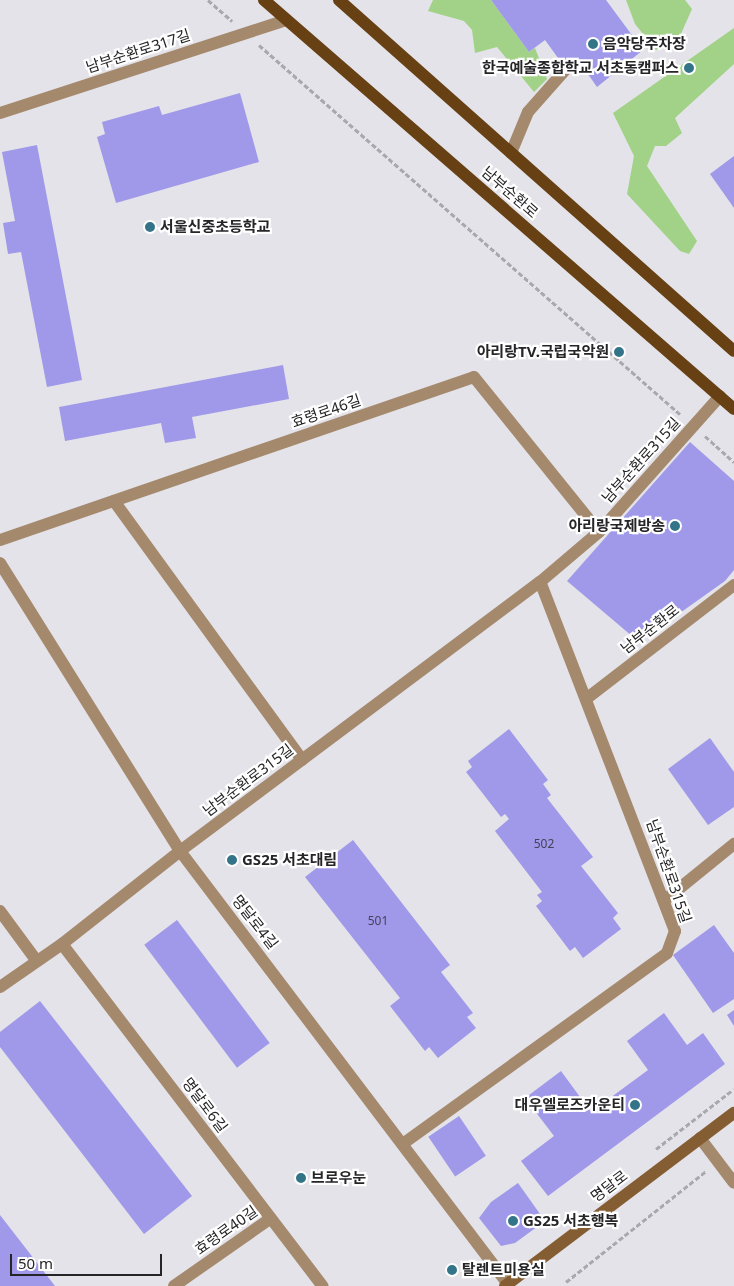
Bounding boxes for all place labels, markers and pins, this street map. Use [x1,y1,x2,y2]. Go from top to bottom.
place label: 음악당주차장 [603,35,686,53]
marker: 음악당주차장 [587,38,599,50]
place label: 한국예술종합학교 서초동캠퍼스 [482,59,679,77]
marker: 한국예술종합학교 서초동캠퍼스 [683,62,695,74]
place label: 서울신중초등학교 [160,218,270,236]
marker: 서울신중초등학교 [144,221,156,233]
place label: 아리랑TV.국립국악원 [477,343,609,361]
marker: 아리랑TV.국립국악원 [613,346,625,358]
place label: 아리랑국제방송 [568,517,665,535]
marker: 아리랑국제방송 [669,520,681,532]
place label: GS25 서초대림 [242,851,337,869]
marker: GS25 서초대림 [226,854,238,866]
place label: 대우엘로즈카운티 [515,1096,625,1114]
marker: 대우엘로즈카운티 [629,1099,641,1111]
place label: 브로우눈 [311,1169,366,1187]
marker: 브로우눈 [295,1172,307,1184]
place label: GS25 서초행복 [523,1212,618,1230]
marker: GS25 서초행복 [507,1215,519,1227]
place label: 탈렌트미용실 [462,1261,545,1279]
marker: 탈렌트미용실 [446,1264,458,1276]

